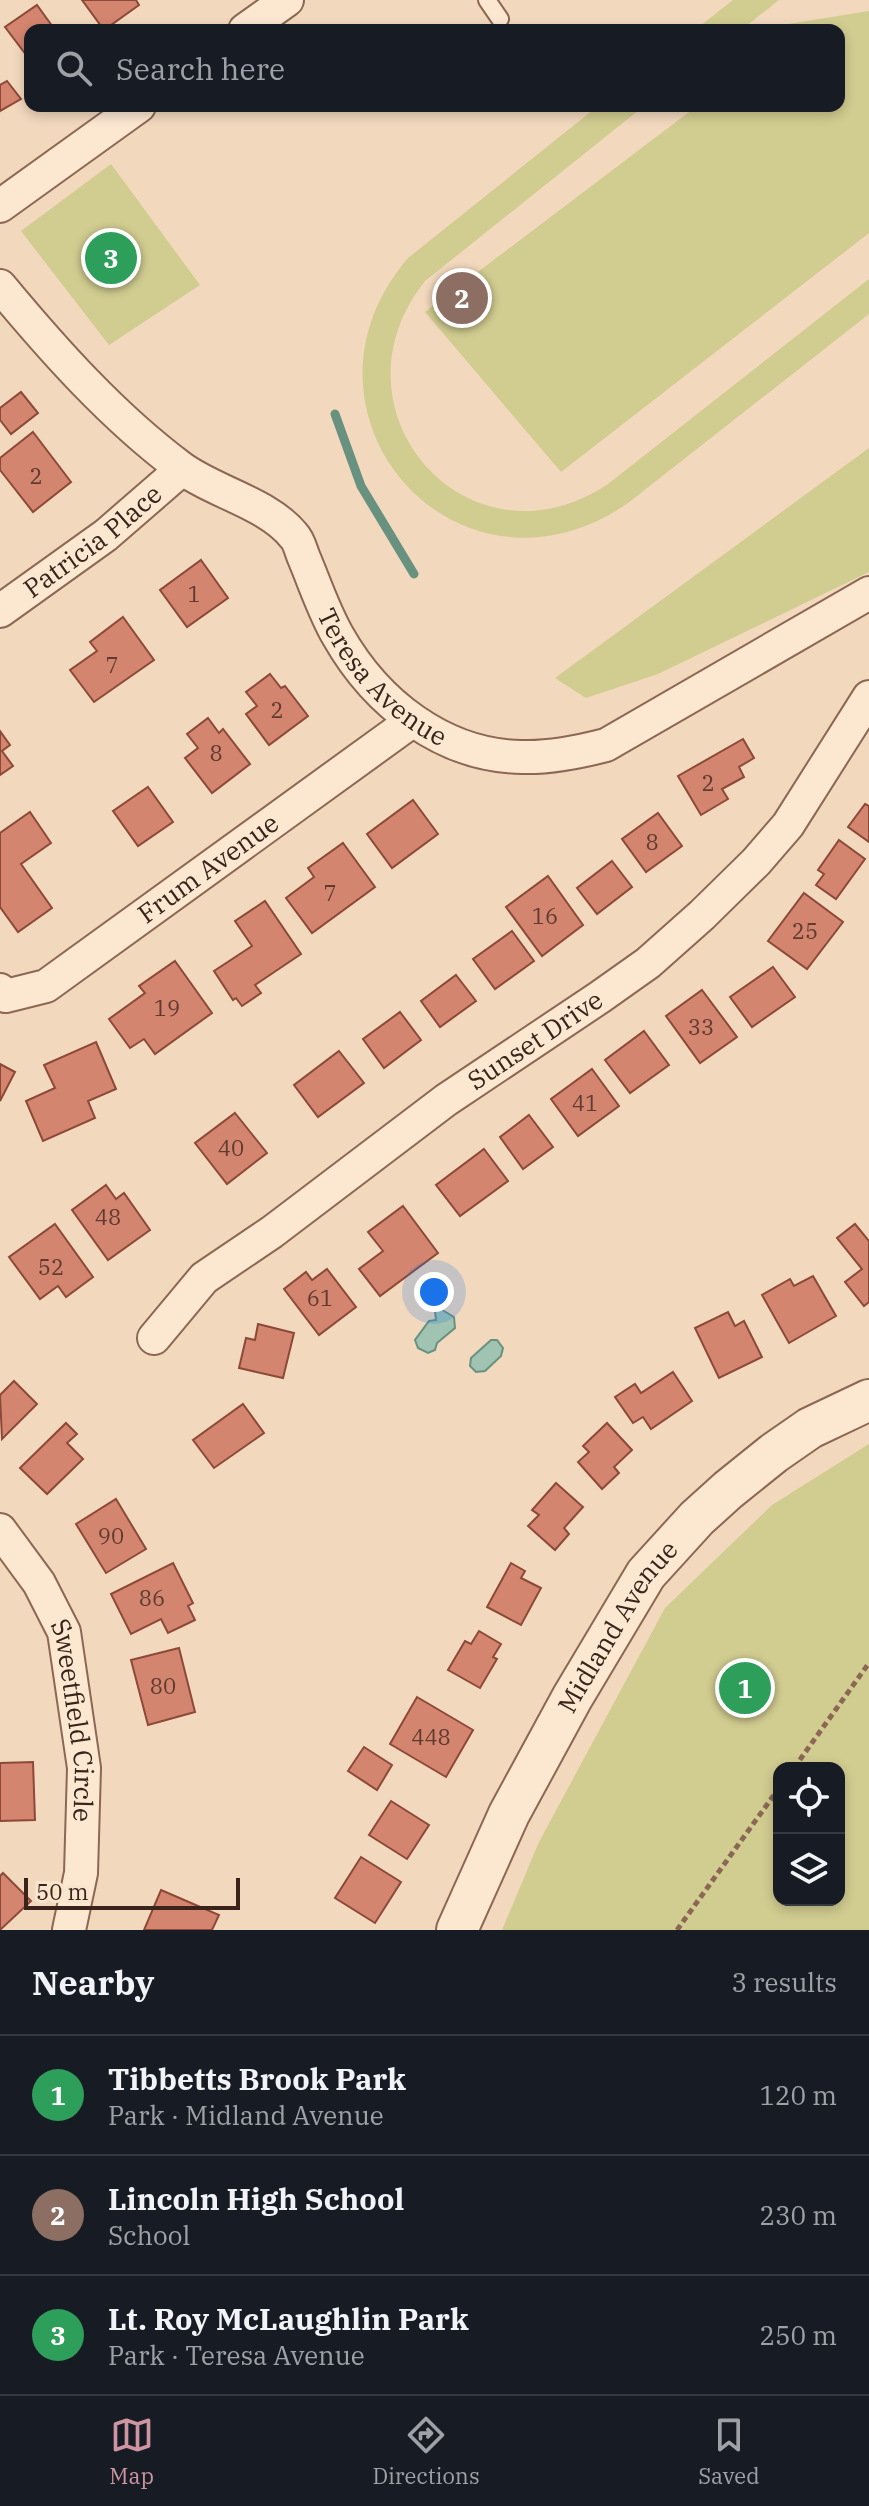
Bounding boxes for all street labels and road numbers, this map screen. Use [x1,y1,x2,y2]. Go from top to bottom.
street label: Patricia Place [16,476,168,605]
street label: Teresa Avenue [310,602,453,753]
street label: Frum Avenue [130,805,285,930]
street label: Sunset Drive [461,982,609,1097]
street label: Midland Avenue [549,1532,685,1718]
street label: Sweetfield Circle [44,1612,102,1822]

